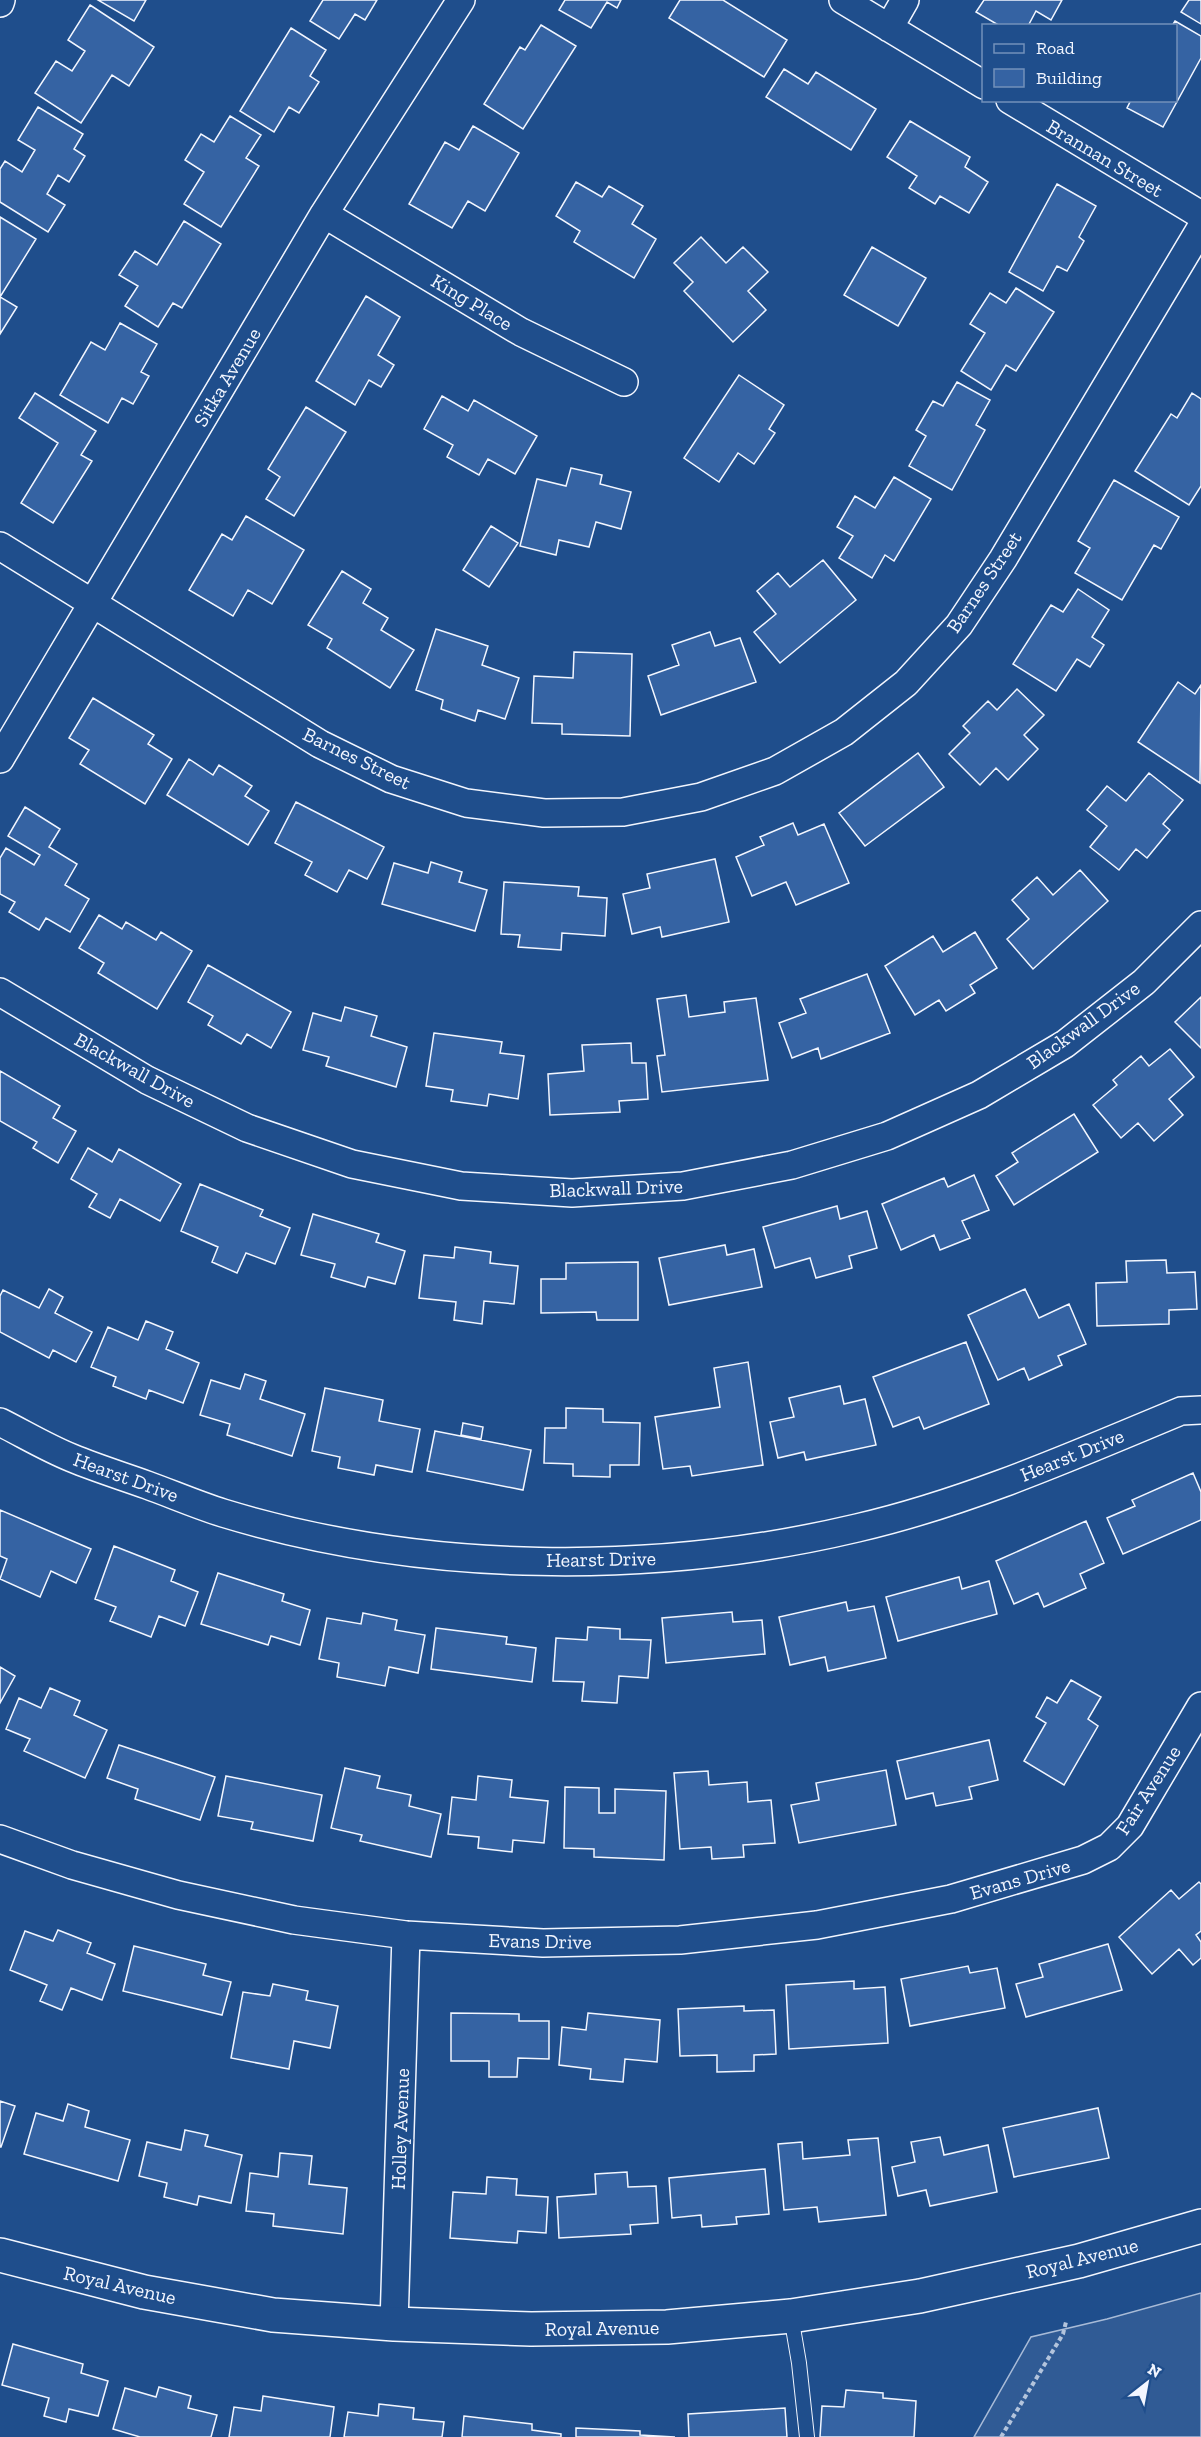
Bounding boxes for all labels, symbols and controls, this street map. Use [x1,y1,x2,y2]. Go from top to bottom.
legend [982,24,1177,102]
text: Road [1036,37,1075,59]
text: Building [1036,67,1102,89]
street label: Brannan Street [1042,114,1168,202]
street label: King Place [427,268,517,336]
street label: Sitka Avenue [188,323,266,431]
street label: Barnes Street [941,526,1027,637]
street label: Barnes Street [299,722,415,795]
street label: Blackwall Drive [1022,976,1144,1074]
street label: Blackwall Drive [71,1027,199,1113]
street label: Blackwall Drive [549,1174,683,1202]
street label: Hearst Drive [1017,1423,1127,1487]
street label: Hearst Drive [70,1447,182,1507]
street label: Hearst Drive [546,1546,656,1572]
street label: Fair Avenue [1110,1741,1186,1839]
street label: Evans Drive [967,1853,1073,1905]
street label: Evans Drive [488,1928,592,1954]
street label: Holley Avenue [386,2068,414,2190]
street label: Royal Avenue [1024,2232,1140,2284]
street label: Royal Avenue [61,2260,179,2310]
street label: Royal Avenue [545,2315,659,2341]
north arrow [1117,2353,1177,2413]
text: N [1144,2359,1165,2382]

